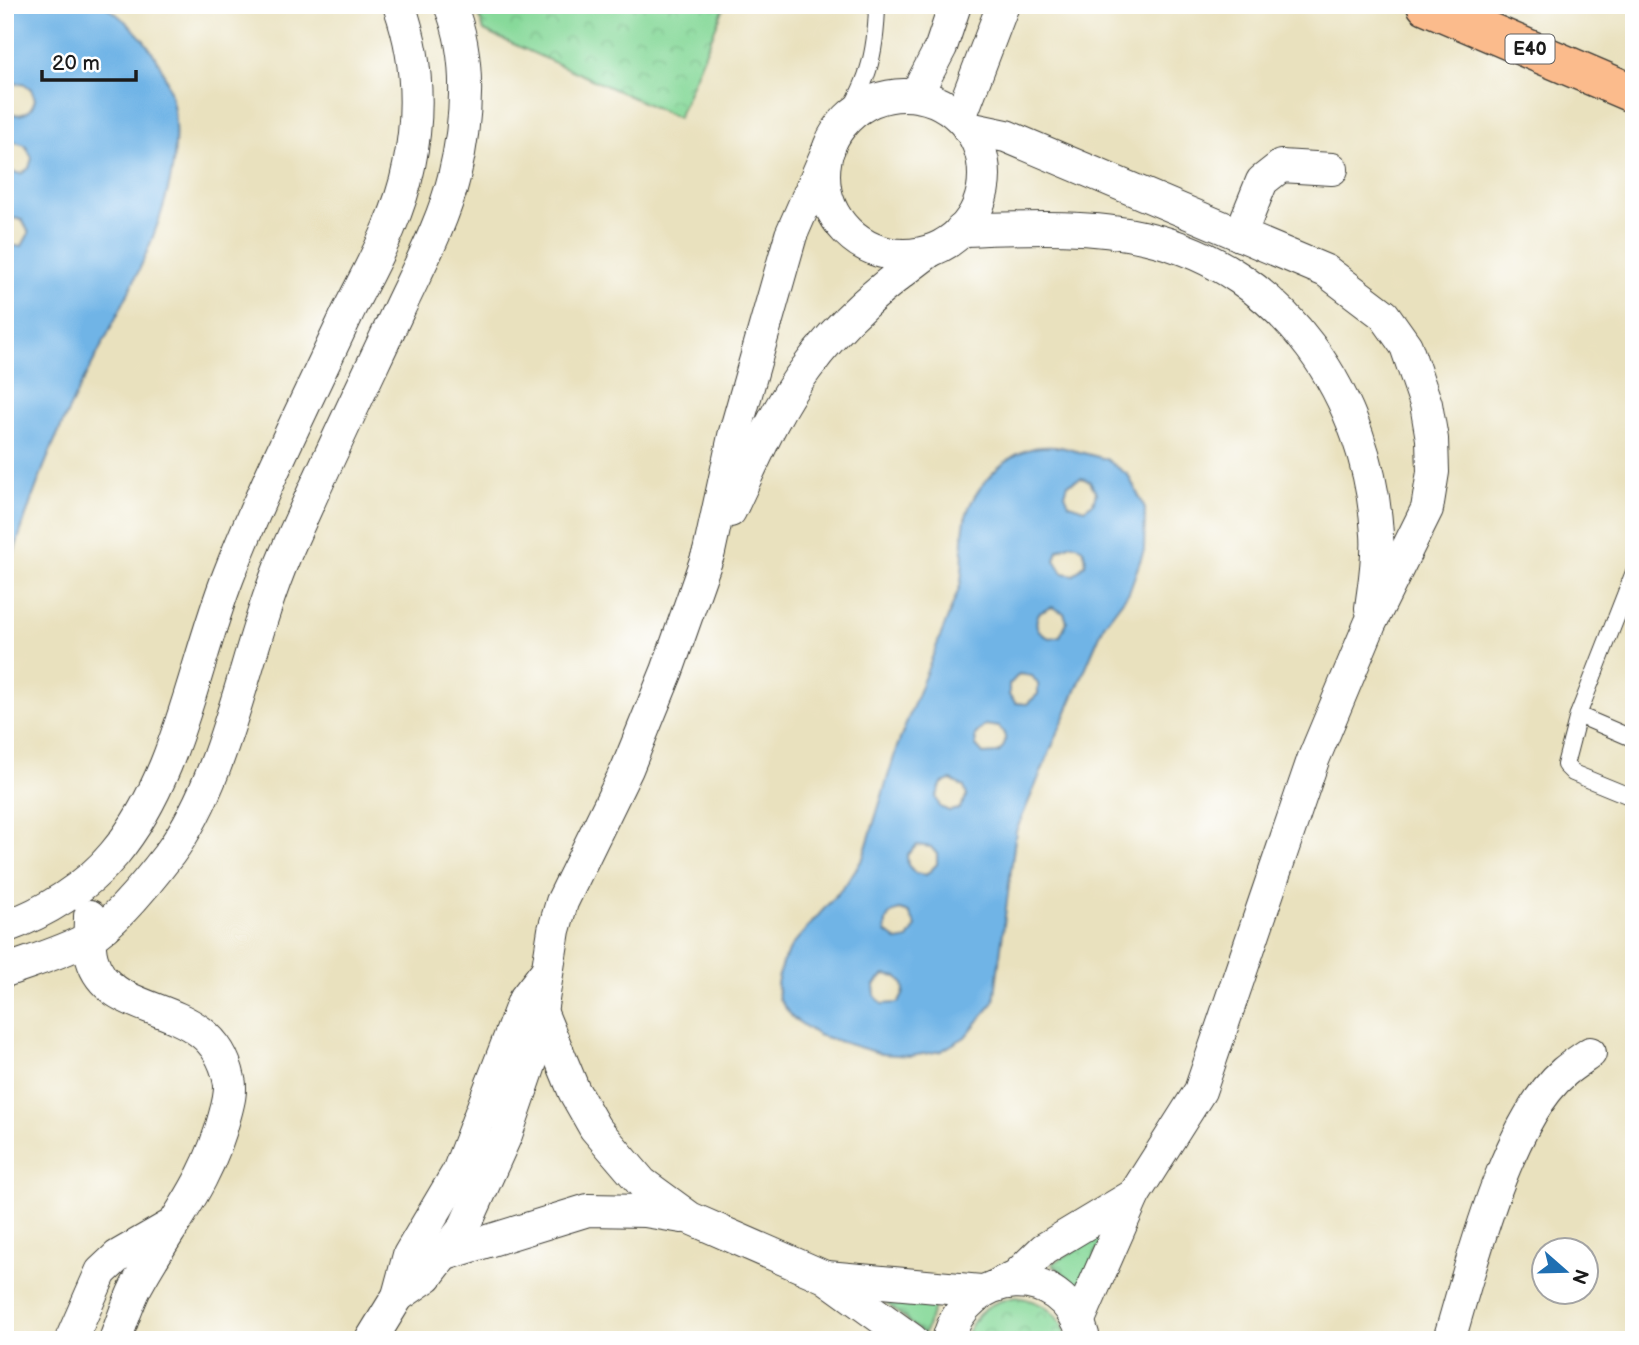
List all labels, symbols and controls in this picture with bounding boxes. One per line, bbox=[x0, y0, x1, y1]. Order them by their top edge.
road number: E40 bbox=[1506, 34, 1554, 64]
scale bar bbox=[42, 38, 136, 82]
text: 20 m bbox=[52, 51, 100, 76]
north arrow bbox=[1530, 1236, 1600, 1306]
text: N bbox=[1566, 1266, 1593, 1287]

